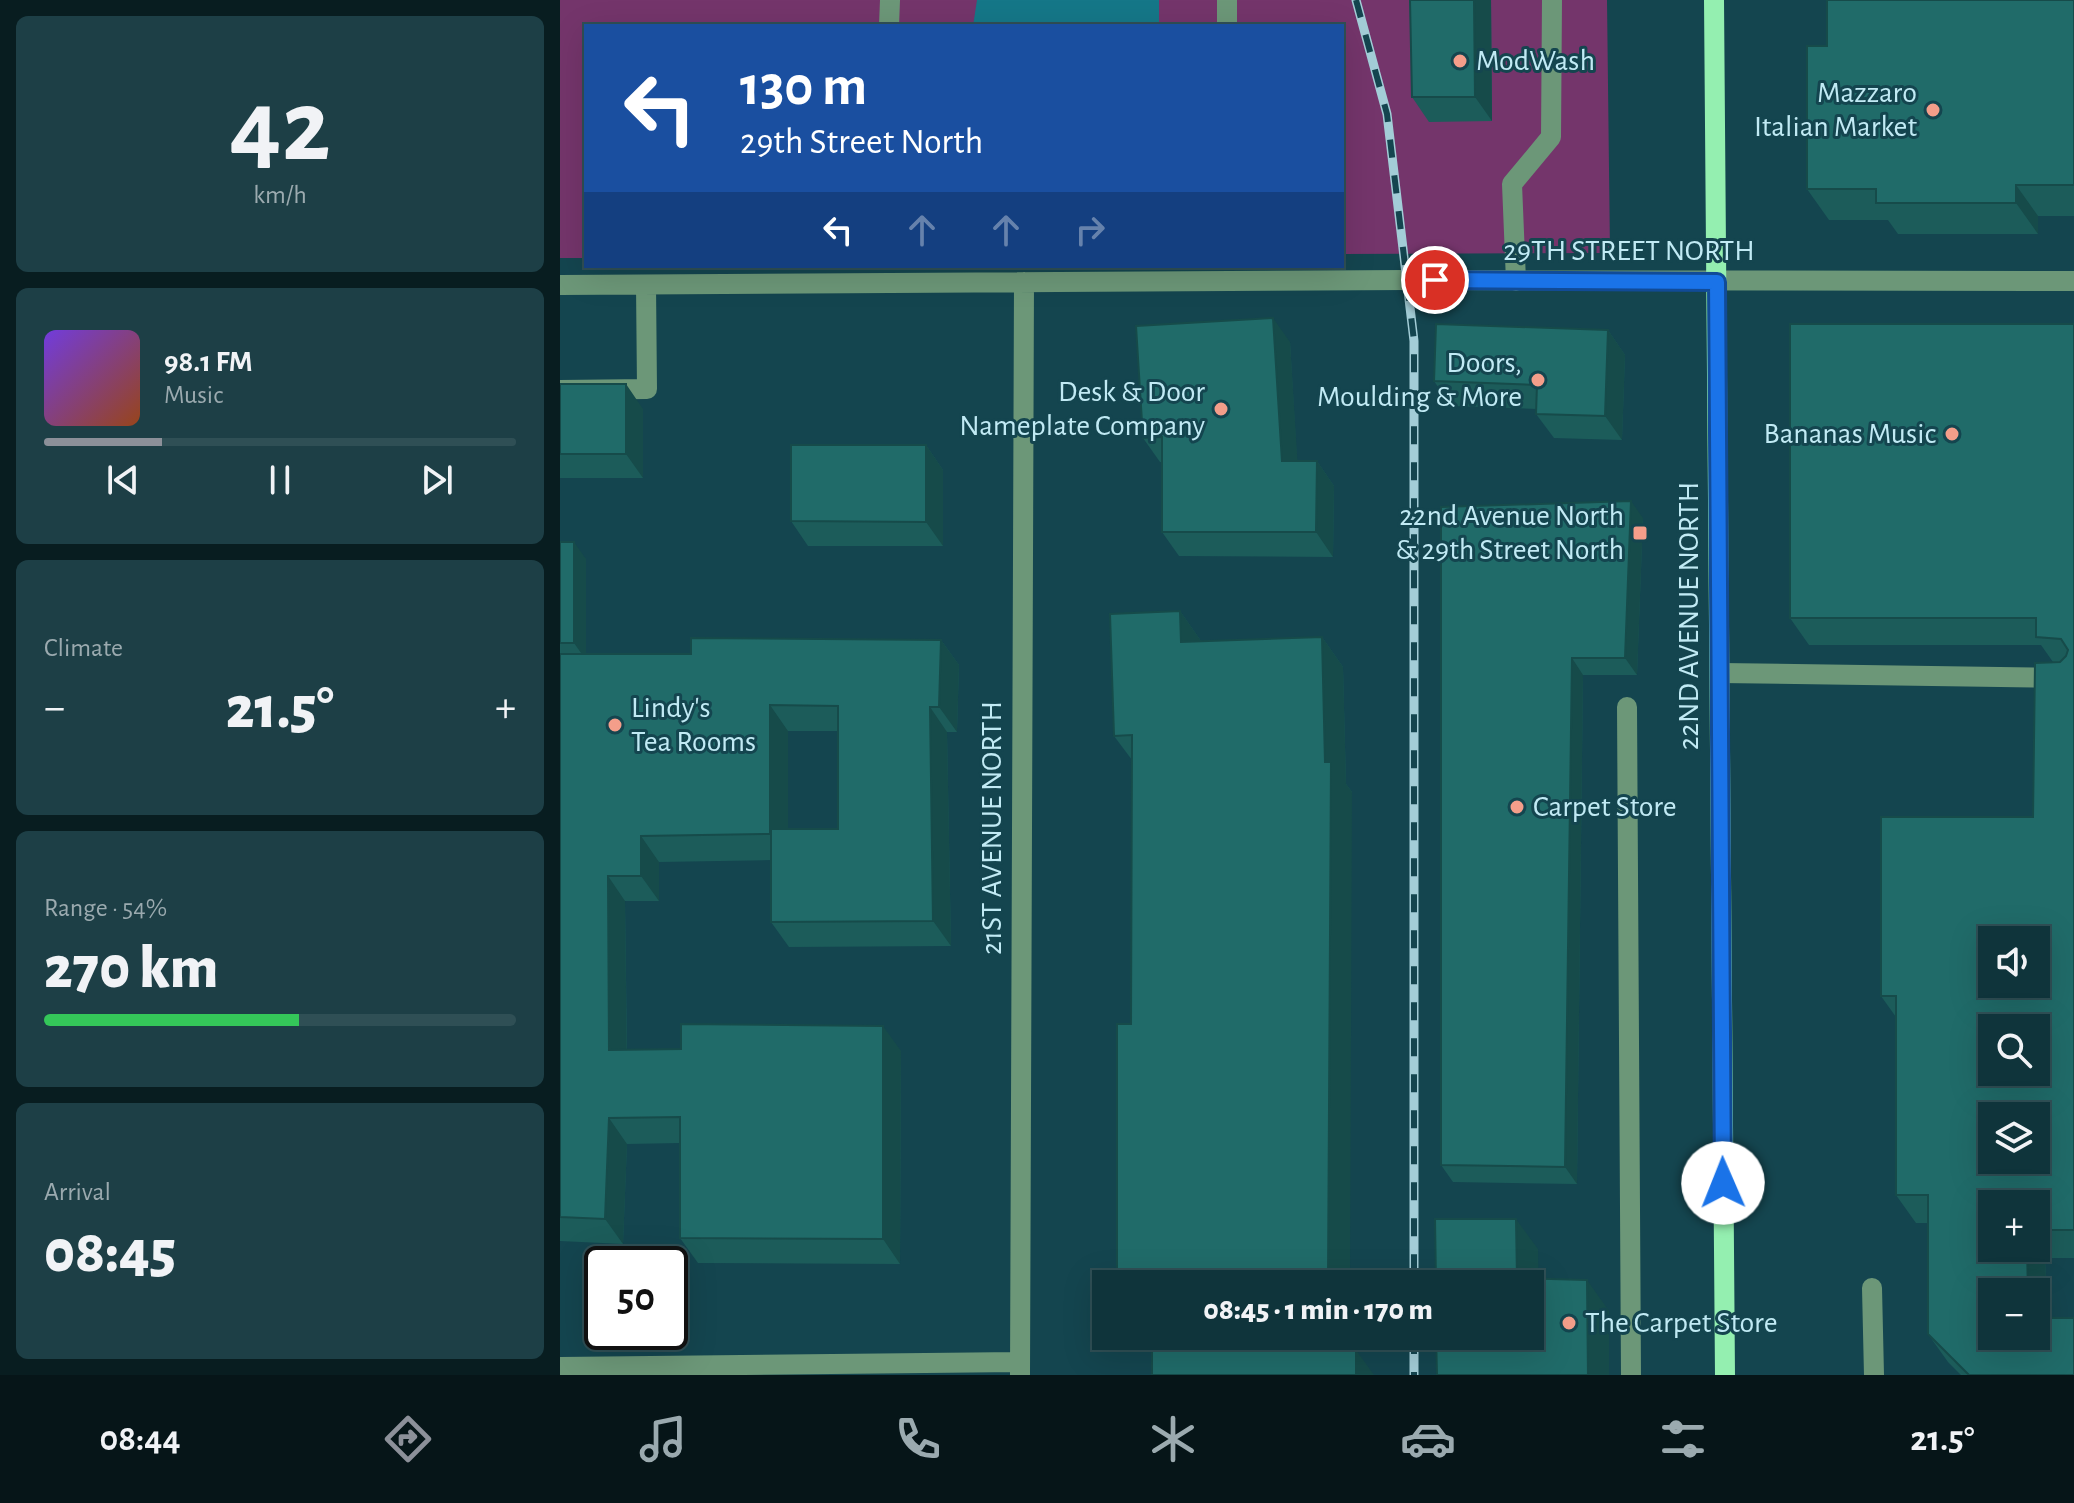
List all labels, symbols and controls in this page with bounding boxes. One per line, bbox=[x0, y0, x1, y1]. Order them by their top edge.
place label: ModWash bbox=[1476, 46, 1595, 76]
marker: ModWash bbox=[1451, 52, 1469, 70]
icon: left bbox=[608, 56, 712, 160]
text: 130 m bbox=[740, 59, 867, 115]
text: 42 bbox=[229, 76, 331, 180]
place label: Mazzaro Italian Market bbox=[1754, 78, 1917, 142]
marker: Mazzaro Italian Market bbox=[1924, 101, 1942, 119]
text: 29th Street North bbox=[740, 124, 983, 160]
text: km/h bbox=[253, 182, 307, 208]
icon: left bbox=[816, 208, 860, 252]
icon: ahead bbox=[900, 208, 944, 252]
icon: ahead bbox=[984, 208, 1028, 252]
icon: right bbox=[1068, 208, 1112, 252]
street label: 29TH STREET NORTH bbox=[1503, 236, 1755, 266]
pin bbox=[1401, 246, 1469, 314]
icon: arrive bbox=[1413, 258, 1457, 302]
text: 98.1 FM bbox=[164, 347, 253, 377]
place label: Doors, Moulding & More bbox=[1317, 348, 1522, 412]
marker: Doors, Moulding & More bbox=[1529, 371, 1547, 389]
place label: Desk & Door Nameplate Company bbox=[959, 377, 1205, 441]
text: Music bbox=[164, 382, 223, 408]
marker: Desk & Door Nameplate Company bbox=[1212, 400, 1230, 418]
place label: Bananas Music bbox=[1764, 419, 1936, 449]
marker: Bananas Music bbox=[1943, 425, 1961, 443]
icon: previous bbox=[101, 458, 145, 502]
icon: pause bbox=[258, 458, 302, 502]
icon: next bbox=[415, 458, 459, 502]
street label: 22ND AVENUE NORTH bbox=[1674, 482, 1704, 750]
place label: 22nd Avenue North & 29th Street North bbox=[1396, 501, 1624, 565]
marker: 22nd Avenue North & 29th Street North bbox=[1631, 524, 1649, 542]
text: Climate bbox=[44, 635, 123, 661]
text: 21.5° bbox=[226, 679, 334, 739]
text: − bbox=[44, 686, 65, 730]
text: + bbox=[495, 686, 516, 730]
place label: Lindy's Tea Rooms bbox=[631, 693, 756, 757]
street label: 21ST AVENUE NORTH bbox=[977, 701, 1007, 955]
marker: Lindy's Tea Rooms bbox=[606, 716, 624, 734]
place label: Carpet Store bbox=[1533, 792, 1677, 822]
marker: Carpet Store bbox=[1508, 798, 1526, 816]
text: Range · 54% bbox=[44, 895, 167, 921]
map controls bbox=[1978, 926, 2050, 1350]
button: sound bbox=[1978, 926, 2050, 998]
text: 270 km bbox=[44, 939, 218, 999]
button: search bbox=[1978, 1014, 2050, 1086]
button: layers bbox=[1978, 1102, 2050, 1174]
position arrow bbox=[1681, 1141, 1765, 1225]
text: Arrival bbox=[44, 1179, 111, 1205]
button: + bbox=[1978, 1190, 2050, 1262]
text: 08:45 bbox=[44, 1223, 176, 1283]
speed limit sign: 50 bbox=[584, 1246, 688, 1350]
button: − bbox=[1978, 1278, 2050, 1350]
text: 08:45 · 1 min · 170 m bbox=[1203, 1295, 1433, 1325]
place label: The Carpet Store bbox=[1585, 1308, 1777, 1338]
marker: The Carpet Store bbox=[1560, 1314, 1578, 1332]
icon: directions bbox=[380, 1411, 436, 1467]
icon: music bbox=[635, 1411, 691, 1467]
icon: phone bbox=[890, 1411, 946, 1467]
icon: climate bbox=[1145, 1411, 1201, 1467]
icon: car bbox=[1400, 1411, 1456, 1467]
icon: filters bbox=[1655, 1411, 1711, 1467]
text: 08:44 bbox=[100, 1421, 181, 1457]
text: 21.5° bbox=[1910, 1421, 1974, 1457]

